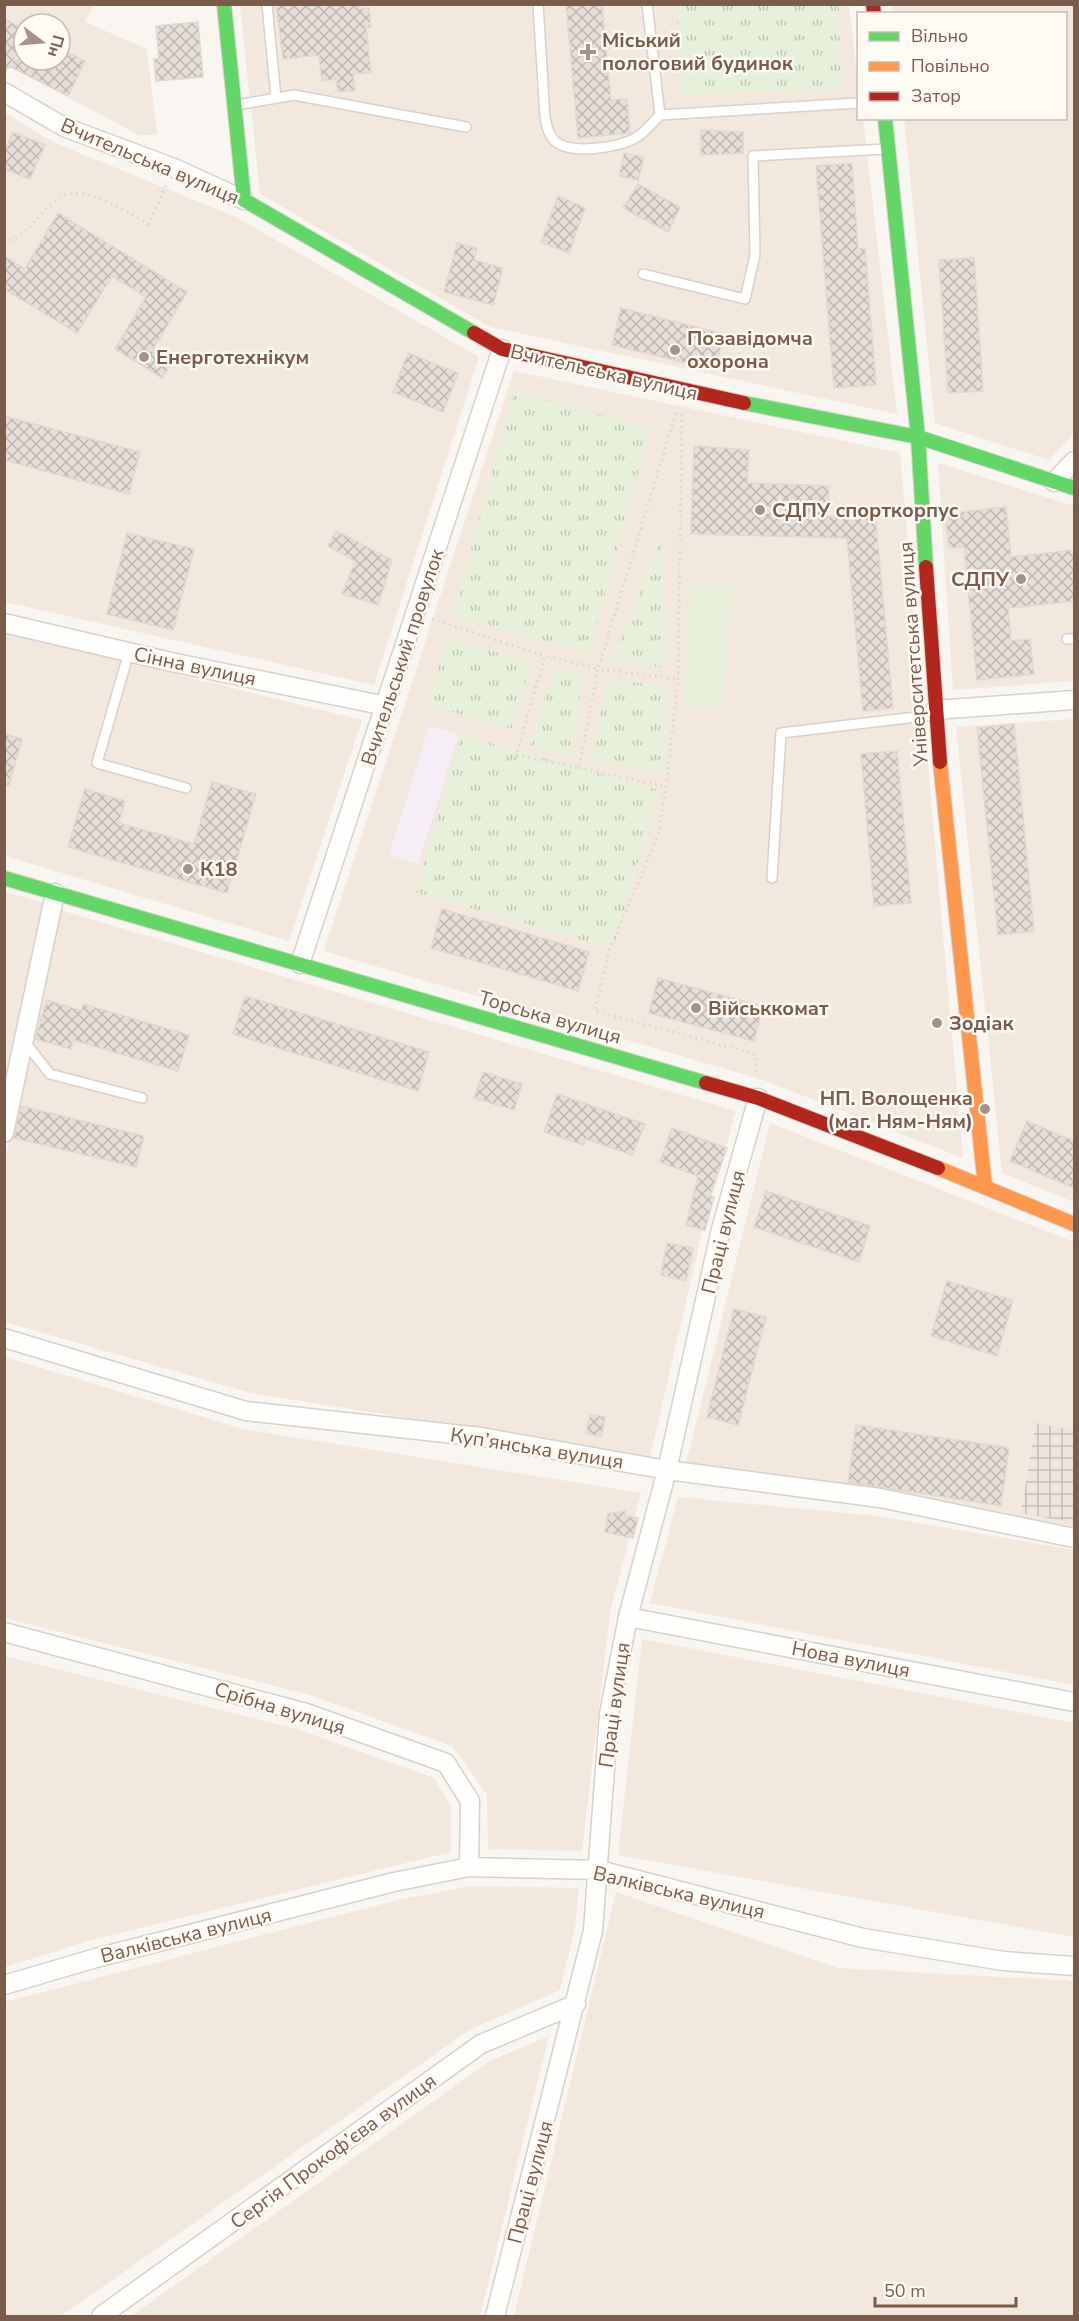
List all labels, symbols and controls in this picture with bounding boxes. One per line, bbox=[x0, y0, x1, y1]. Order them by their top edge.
north arrow bbox=[12, 12, 72, 72]
legend bbox=[857, 12, 1067, 120]
text: Вільно bbox=[911, 24, 968, 48]
place label: Міський пологовий будинок bbox=[602, 27, 794, 77]
text: Пн bbox=[42, 32, 69, 59]
marker: Міський пологовий будинок bbox=[579, 43, 597, 61]
text: Повільно bbox=[911, 54, 990, 78]
text: Затор bbox=[911, 84, 961, 108]
street label: Вчительська вулиця bbox=[56, 112, 243, 211]
place label: Позавідомча охорона bbox=[687, 325, 813, 375]
street label: Вчительська вулиця bbox=[508, 338, 700, 407]
marker: Позавідомча охорона bbox=[668, 343, 682, 357]
place label: Енерготехнікум bbox=[156, 344, 309, 371]
marker: Енерготехнікум bbox=[137, 350, 151, 364]
place label: СДПУ спорткорпус bbox=[772, 497, 959, 524]
marker: СДПУ спорткорпус bbox=[753, 503, 767, 517]
street label: Університетська вулиця bbox=[892, 541, 935, 768]
street label: Вчительський провулок bbox=[355, 545, 450, 769]
place label: СДПУ bbox=[951, 566, 1010, 593]
marker: СДПУ bbox=[1014, 572, 1028, 586]
street label: Сінна вулиця bbox=[131, 640, 259, 693]
place label: К18 bbox=[200, 856, 238, 883]
marker: К18 bbox=[181, 862, 195, 876]
street label: Торська вулиця bbox=[475, 984, 624, 1051]
place label: Військкомат bbox=[708, 995, 829, 1022]
marker: Військкомат bbox=[689, 1001, 703, 1015]
place label: Зодіак bbox=[949, 1010, 1014, 1037]
marker: Зодіак bbox=[930, 1016, 944, 1030]
place label: НП. Волощенка (маг. Ням-Ням) bbox=[820, 1085, 973, 1135]
marker: НП. Волощенка (маг. Ням-Ням) bbox=[978, 1102, 992, 1116]
street label: Праці вулиця bbox=[695, 1168, 752, 1297]
street label: Куп’янська вулиця bbox=[448, 1421, 625, 1476]
street label: Нова вулиця bbox=[789, 1635, 912, 1684]
street label: Праці вулиця bbox=[592, 1641, 637, 1770]
street label: Срібна вулиця bbox=[211, 1676, 349, 1741]
street label: Валківська вулиця bbox=[590, 1860, 767, 1925]
street label: Валківська вулиця bbox=[98, 1901, 275, 1970]
street label: Сергія Прокоф’єва вулиця bbox=[225, 2067, 442, 2235]
street label: Праці вулиця bbox=[501, 2118, 560, 2247]
scale bar bbox=[875, 2270, 1016, 2308]
text: 50 m bbox=[884, 2279, 926, 2303]

